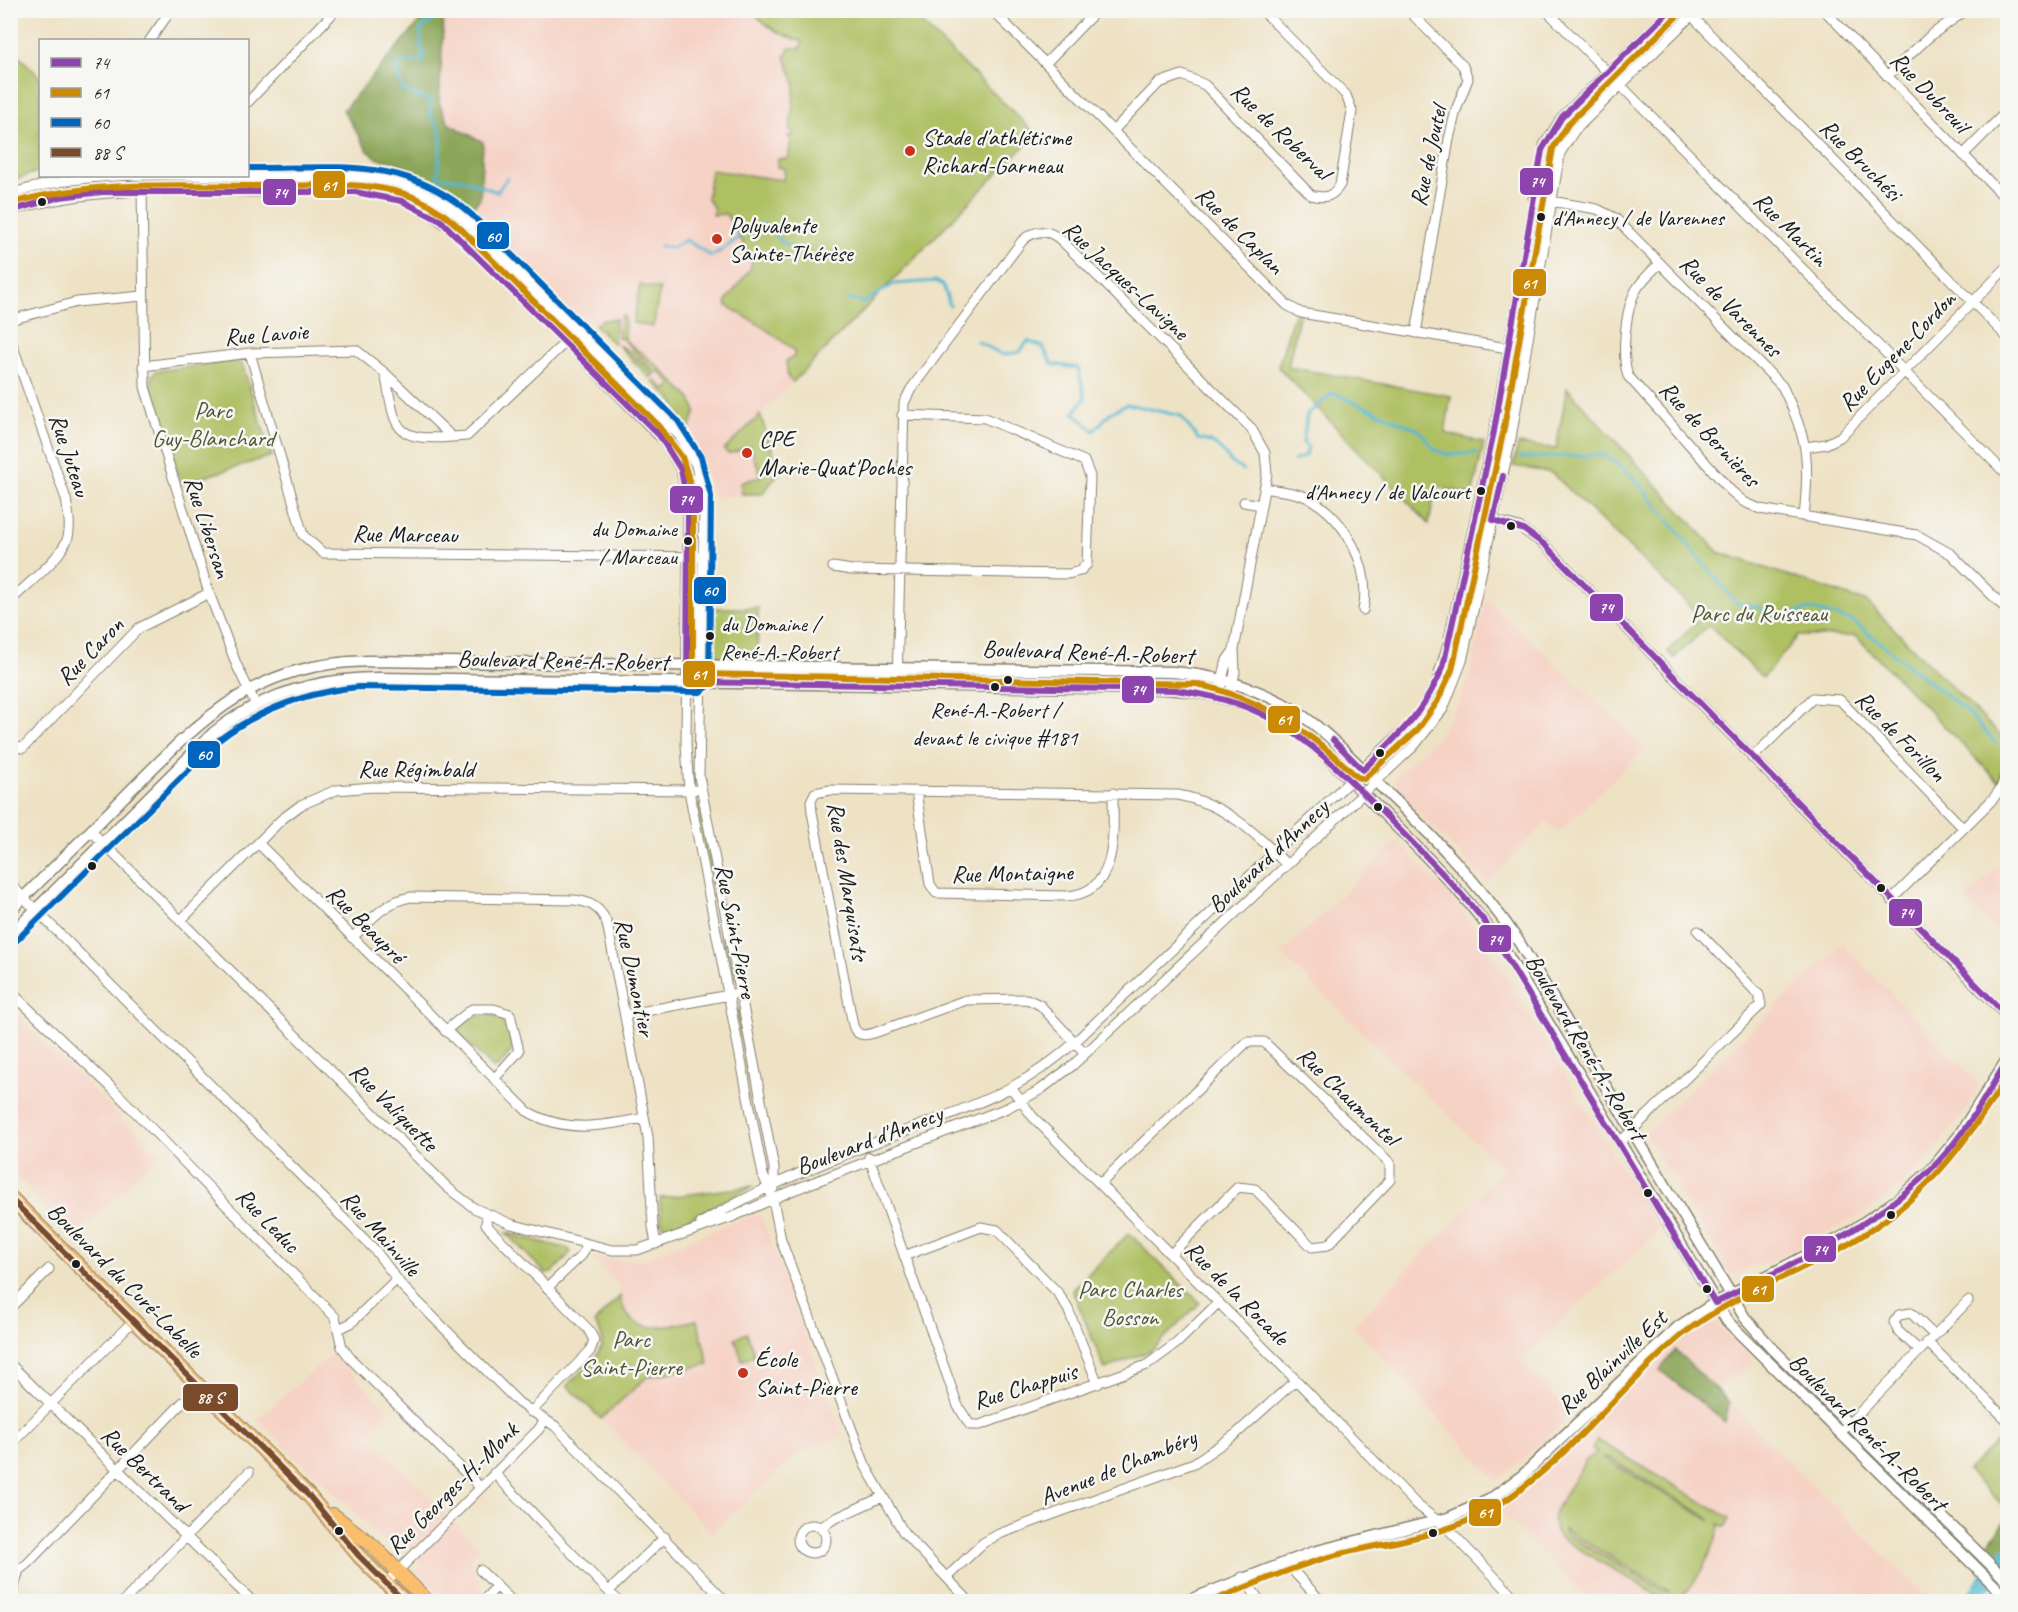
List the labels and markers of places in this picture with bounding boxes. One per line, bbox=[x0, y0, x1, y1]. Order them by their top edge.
place label: Stade d'athlétisme Richard-Garneau bbox=[922, 122, 1073, 180]
marker: Stade d'athlétisme Richard-Garneau bbox=[903, 144, 917, 158]
unlabelled marker bbox=[36, 196, 48, 208]
place label: d'Annecy / de Varennes bbox=[1552, 204, 1725, 232]
place label: Polyvalente Sainte-Thérèse bbox=[729, 210, 855, 268]
marker: d'Annecy / de Varennes bbox=[1535, 211, 1547, 223]
marker: Polyvalente Sainte-Thérèse bbox=[710, 232, 724, 246]
place label: CPE Marie-Quat'Poches bbox=[759, 424, 913, 482]
marker: CPE Marie-Quat'Poches bbox=[740, 446, 754, 460]
place label: d'Annecy / de Valcourt bbox=[1305, 478, 1473, 506]
marker: d'Annecy / de Valcourt bbox=[1475, 485, 1487, 497]
place label: du Domaine / Marceau bbox=[591, 515, 679, 571]
unlabelled marker bbox=[1505, 520, 1517, 532]
marker: du Domaine / Marceau bbox=[682, 535, 694, 547]
place label: du Domaine / René-A.-Robert bbox=[721, 610, 841, 666]
marker: du Domaine / René-A.-Robert bbox=[704, 630, 716, 642]
unlabelled marker bbox=[1002, 674, 1014, 686]
marker: René-A.-Robert / devant le civique #181 bbox=[989, 681, 1001, 693]
place label: René-A.-Robert / devant le civique #181 bbox=[912, 696, 1079, 752]
unlabelled marker bbox=[1374, 747, 1386, 759]
unlabelled marker bbox=[1372, 801, 1384, 813]
unlabelled marker bbox=[86, 860, 98, 872]
unlabelled marker bbox=[1875, 882, 1887, 894]
unlabelled marker bbox=[1642, 1187, 1654, 1199]
unlabelled marker bbox=[1885, 1209, 1897, 1221]
unlabelled marker bbox=[70, 1258, 82, 1270]
unlabelled marker bbox=[1701, 1283, 1713, 1295]
place label: École Saint-Pierre bbox=[755, 1344, 859, 1402]
marker: École Saint-Pierre bbox=[736, 1366, 750, 1380]
unlabelled marker bbox=[333, 1525, 345, 1537]
unlabelled marker bbox=[1427, 1527, 1439, 1539]

